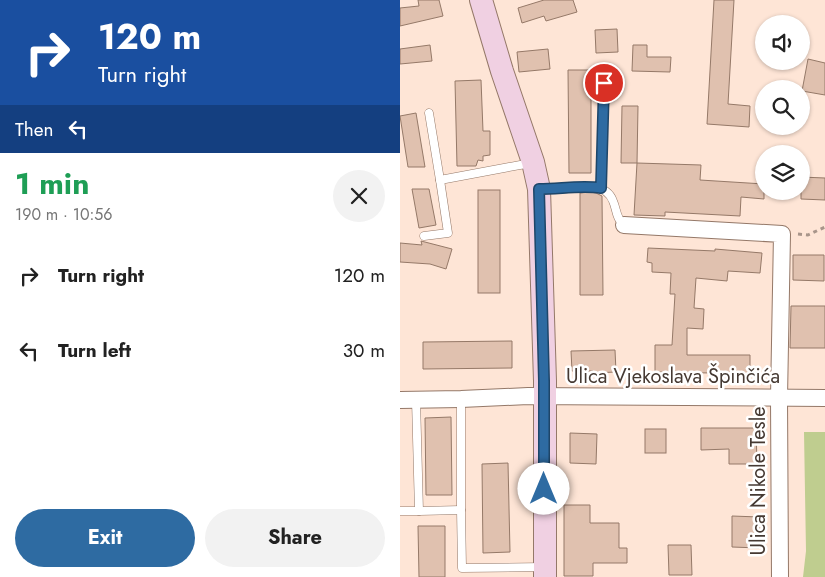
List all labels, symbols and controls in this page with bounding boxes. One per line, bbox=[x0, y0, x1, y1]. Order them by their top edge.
text: 120 m bbox=[98, 12, 201, 62]
map controls bbox=[755, 15, 810, 200]
button: sound bbox=[755, 15, 810, 70]
icon: right bbox=[15, 20, 80, 85]
text: Turn right bbox=[98, 58, 186, 90]
pin bbox=[583, 62, 625, 104]
icon: arrive bbox=[590, 69, 618, 97]
button: search bbox=[755, 80, 810, 135]
icon: left bbox=[64, 115, 92, 143]
text: Then bbox=[15, 116, 54, 143]
button: layers bbox=[755, 145, 810, 200]
text: 1 min bbox=[15, 162, 89, 205]
button: close bbox=[333, 170, 385, 222]
text: 190 m · 10:56 bbox=[15, 203, 113, 226]
icon: right bbox=[15, 262, 43, 290]
text: Turn right bbox=[58, 262, 144, 289]
text: 120 m bbox=[334, 262, 385, 289]
icon: left bbox=[15, 337, 43, 365]
text: Turn left bbox=[58, 337, 131, 364]
text: 30 m bbox=[343, 337, 385, 364]
street label: Ulica Vjekoslava Špinčića bbox=[566, 362, 780, 391]
street label: Ulica Nikole Tesle bbox=[744, 406, 773, 556]
position arrow bbox=[517, 462, 569, 514]
button: Exit bbox=[15, 509, 195, 567]
button: Share bbox=[205, 509, 385, 567]

